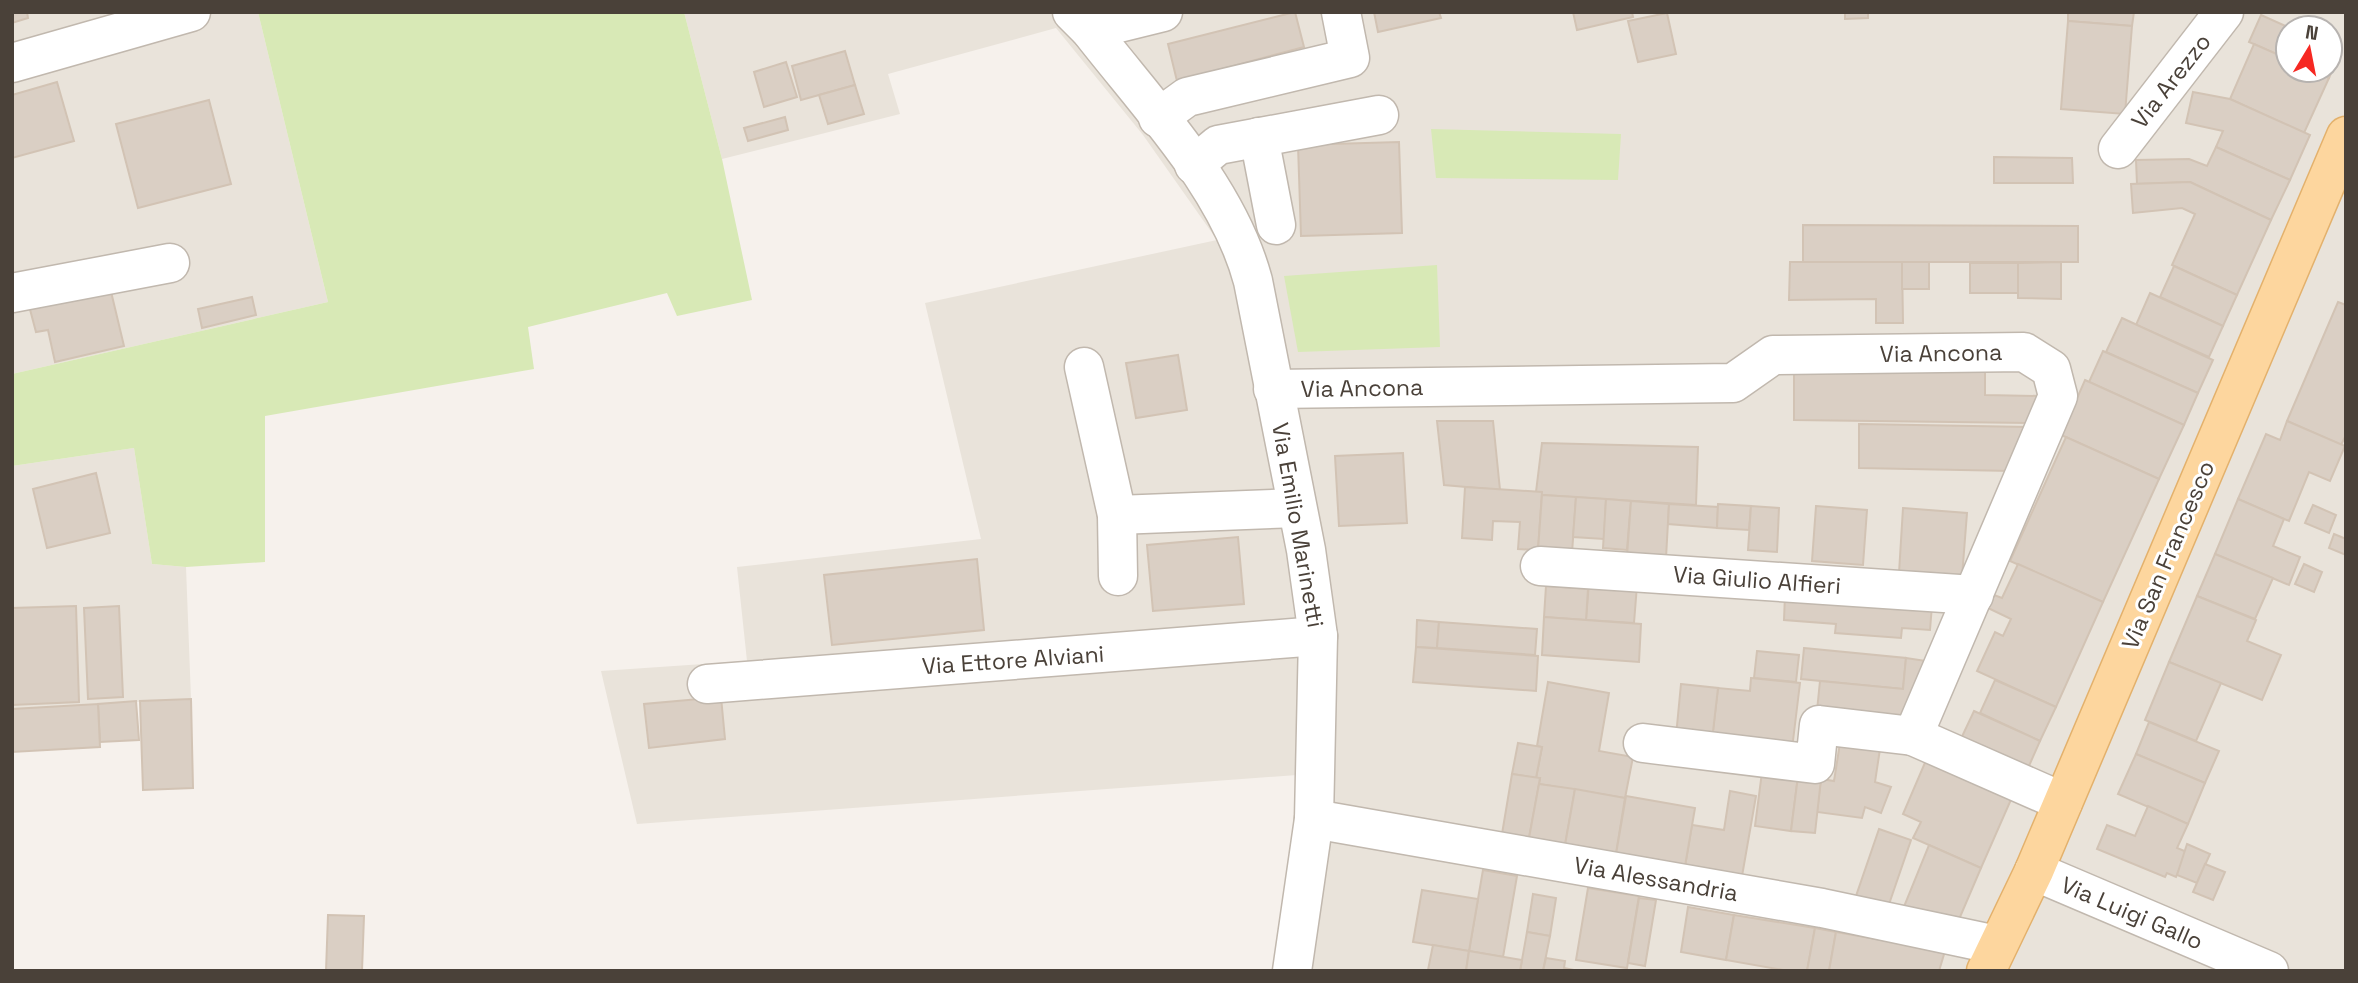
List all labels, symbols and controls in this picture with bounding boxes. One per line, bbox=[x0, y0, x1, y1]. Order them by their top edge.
north arrow bbox=[2274, 14, 2344, 84]
text: N bbox=[2303, 19, 2320, 46]
street label: Via Arezzo bbox=[2125, 27, 2217, 135]
street label: Via Ancona bbox=[1879, 337, 2003, 369]
street label: Via Ancona bbox=[1300, 372, 1424, 404]
street label: Via Emilio Marinetti bbox=[1265, 420, 1331, 630]
street label: Via San Francesco bbox=[2115, 456, 2221, 654]
street label: Via Giulio Alfieri bbox=[1672, 559, 1842, 601]
street label: Via Ettore Alviani bbox=[921, 639, 1105, 681]
street label: Via Alessandria bbox=[1572, 850, 1740, 908]
street label: Via Luigi Gallo bbox=[2056, 870, 2208, 956]

